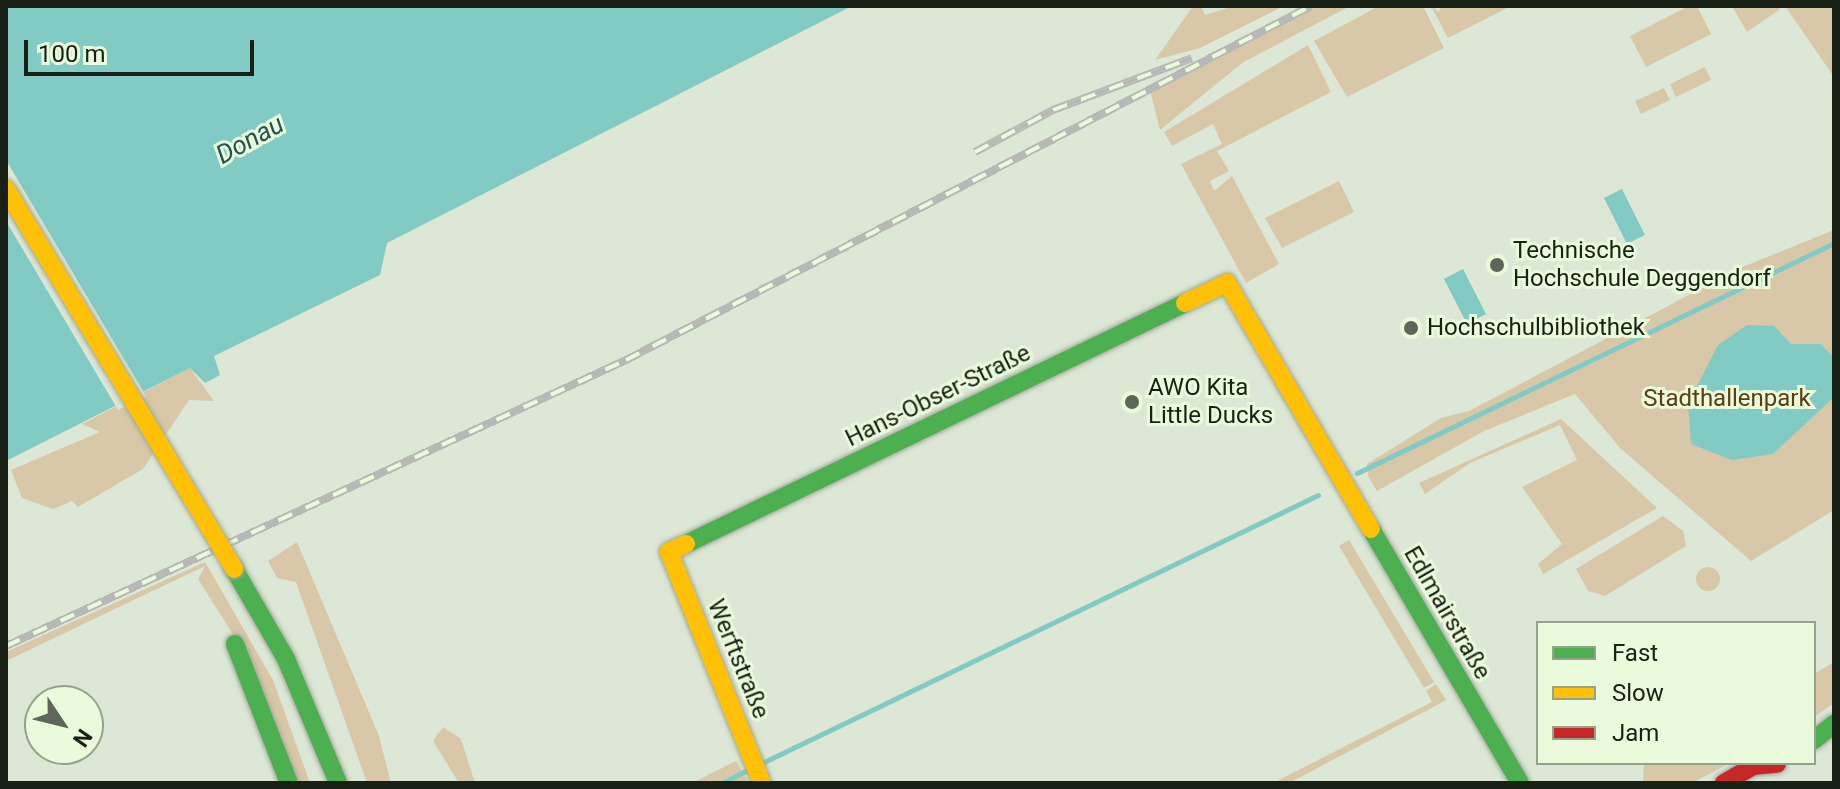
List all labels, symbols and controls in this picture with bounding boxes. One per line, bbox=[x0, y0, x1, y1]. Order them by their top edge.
scale bar bbox=[28, 24, 258, 74]
text: 100 m bbox=[38, 40, 105, 68]
water label: Donau bbox=[211, 109, 289, 171]
place label: Technische Hochschule Deggendorf bbox=[1513, 237, 1771, 293]
marker: Technische Hochschule Deggendorf bbox=[1488, 256, 1506, 274]
place label: Hochschulbibliothek bbox=[1427, 314, 1645, 342]
marker: Hochschulbibliothek bbox=[1402, 319, 1420, 337]
street label: Hans-Obser-Straße bbox=[841, 339, 1035, 453]
place label: AWO Kita Little Ducks bbox=[1148, 374, 1273, 430]
park label: Stadthallenpark bbox=[1643, 385, 1811, 413]
marker: AWO Kita Little Ducks bbox=[1123, 393, 1141, 411]
street label: Edlmairstraße bbox=[1397, 541, 1497, 685]
street label: Werftstraße bbox=[701, 595, 775, 723]
legend bbox=[1536, 621, 1816, 765]
text: Fast bbox=[1612, 639, 1658, 667]
text: Slow bbox=[1612, 679, 1664, 707]
north arrow bbox=[24, 685, 104, 765]
text: Jam bbox=[1612, 719, 1659, 747]
text: N bbox=[68, 724, 97, 751]

